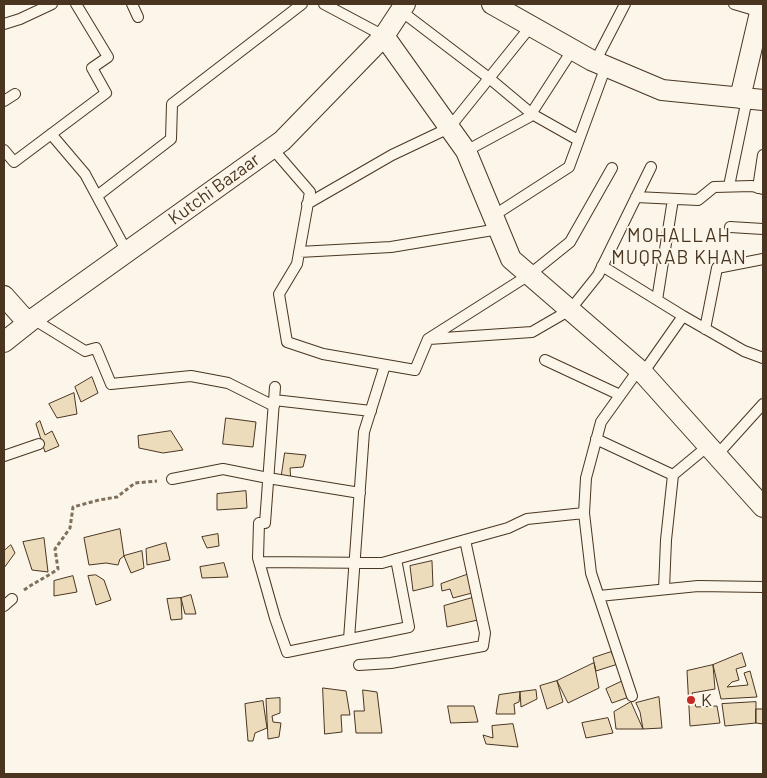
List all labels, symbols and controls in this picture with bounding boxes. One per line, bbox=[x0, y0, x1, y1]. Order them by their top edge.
street label: Kutchi Bazaar bbox=[164, 149, 264, 229]
district label: MOHALLAH MUQRAB KHAN bbox=[610, 225, 748, 269]
place label: K bbox=[701, 689, 712, 711]
marker: K bbox=[685, 694, 697, 706]

